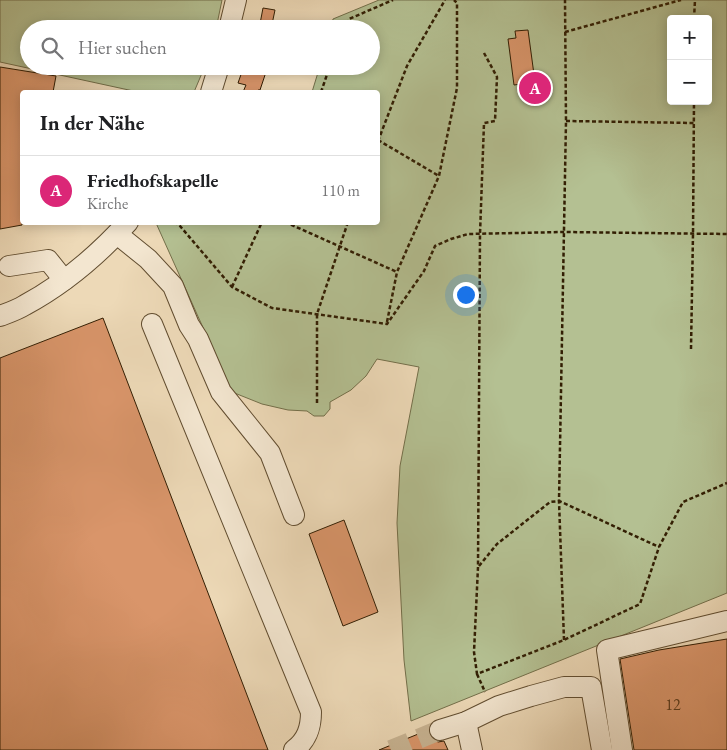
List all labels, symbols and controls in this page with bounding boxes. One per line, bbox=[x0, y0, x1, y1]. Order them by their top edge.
map controls bbox=[667, 15, 712, 105]
button: + bbox=[667, 15, 712, 60]
search box bbox=[20, 20, 380, 75]
icon: search bbox=[38, 34, 66, 62]
text: Hier suchen bbox=[78, 35, 167, 60]
button: − bbox=[667, 60, 712, 105]
pin: A bbox=[519, 69, 551, 107]
text: In der Nähe bbox=[40, 109, 145, 136]
text: Friedhofskapelle bbox=[87, 168, 218, 193]
text: A bbox=[50, 180, 62, 201]
text: 110 m bbox=[321, 180, 360, 201]
text: Kirche bbox=[87, 193, 128, 214]
your location bbox=[453, 282, 479, 308]
house number: 12 bbox=[665, 694, 681, 715]

